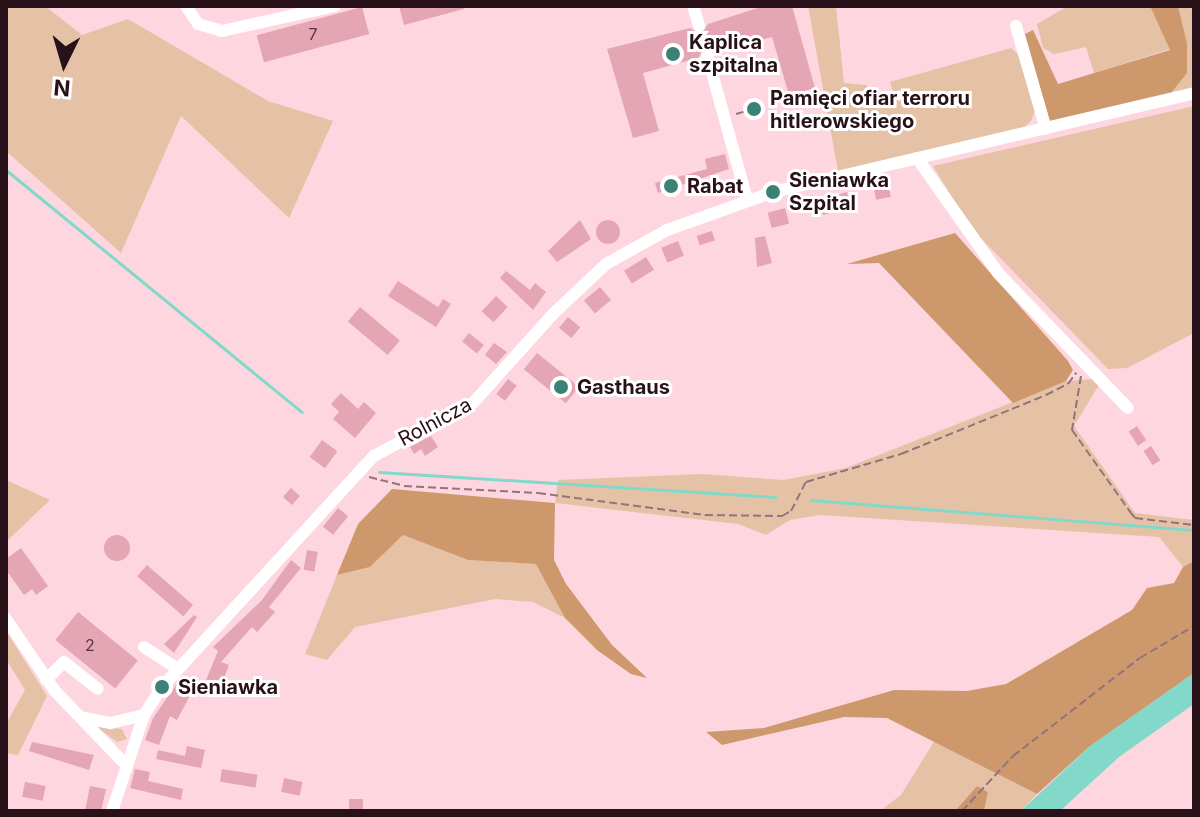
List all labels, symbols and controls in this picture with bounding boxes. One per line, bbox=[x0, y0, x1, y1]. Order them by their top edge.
north arrow bbox=[24, 24, 104, 104]
house number: 7 bbox=[308, 24, 318, 44]
place label: Kaplica szpitalna bbox=[689, 30, 778, 77]
marker: Kaplica szpitalna bbox=[664, 45, 682, 63]
text: N bbox=[52, 74, 71, 102]
place label: Pamięci ofiar terroru hitlerowskiego bbox=[770, 86, 970, 133]
marker: Pamięci ofiar terroru hitlerowskiego bbox=[745, 100, 763, 118]
place label: Sieniawka Szpital bbox=[789, 168, 889, 215]
place label: Rabat bbox=[687, 174, 743, 198]
marker: Rabat bbox=[662, 177, 680, 195]
marker: Sieniawka Szpital bbox=[764, 183, 782, 201]
place label: Gasthaus bbox=[577, 375, 670, 399]
marker: Gasthaus bbox=[552, 378, 570, 396]
street label: Rolnicza bbox=[394, 393, 476, 451]
house number: 2 bbox=[85, 635, 95, 655]
place label: Sieniawka bbox=[178, 675, 278, 699]
marker: Sieniawka bbox=[153, 678, 171, 696]

